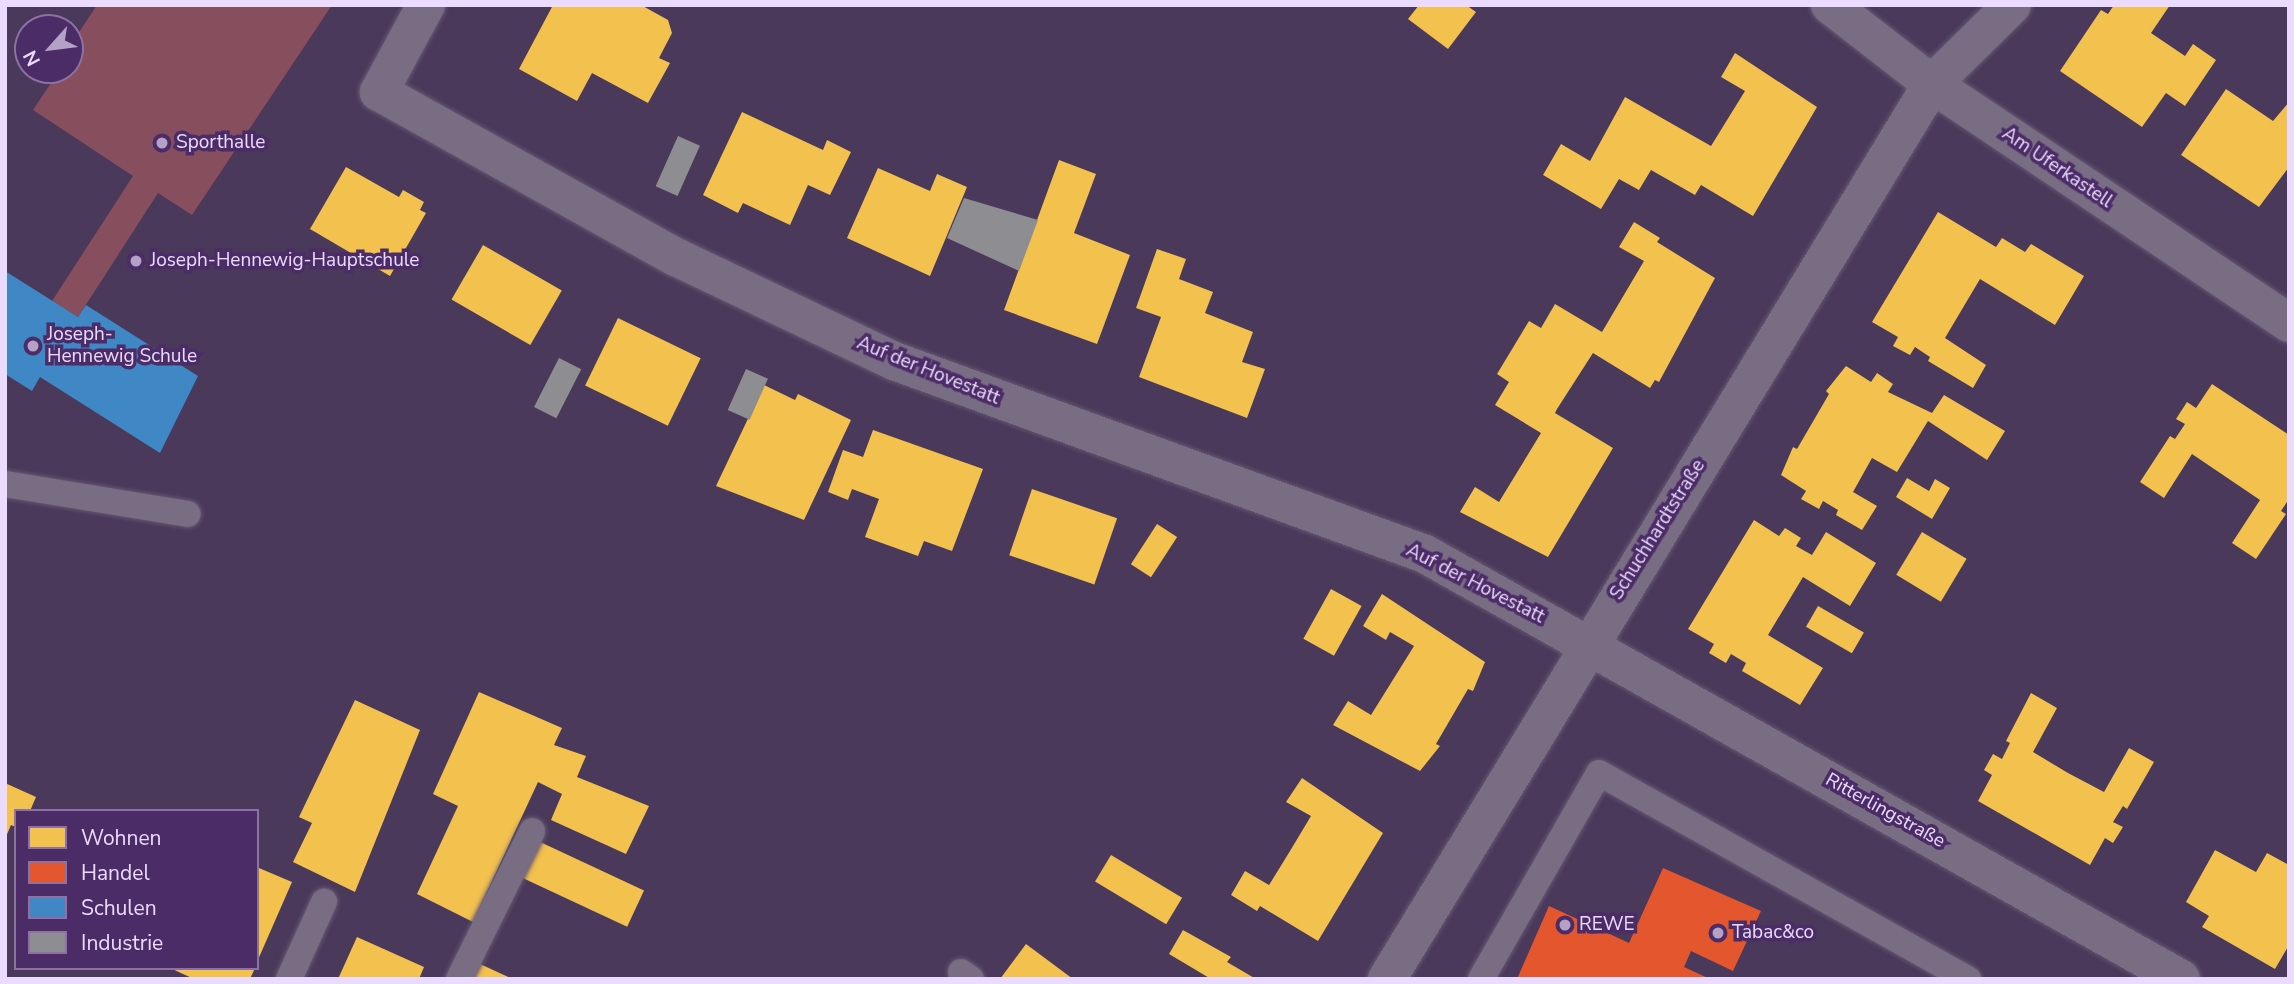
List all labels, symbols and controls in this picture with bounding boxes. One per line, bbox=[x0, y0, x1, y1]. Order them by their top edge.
north arrow bbox=[14, 14, 84, 84]
text: N bbox=[17, 46, 47, 70]
street label: Am Uferkastell bbox=[1997, 123, 2117, 213]
place label: Sporthalle bbox=[176, 132, 265, 154]
marker: Sporthalle bbox=[154, 135, 170, 151]
place label: Joseph-Hennewig-Hauptschule bbox=[150, 250, 419, 272]
marker: Joseph-Hennewig-Hauptschule bbox=[128, 253, 144, 269]
place label: Joseph- Hennewig Schule bbox=[47, 324, 197, 368]
street label: Auf der Hovestatt bbox=[853, 332, 1003, 410]
marker: Joseph- Hennewig Schule bbox=[25, 338, 41, 354]
street label: Schuchhardtstraße bbox=[1606, 456, 1710, 604]
street label: Auf der Hovestatt bbox=[1402, 539, 1548, 629]
street label: Ritterlingstraße bbox=[1821, 769, 1949, 853]
legend bbox=[14, 809, 259, 970]
text: Wohnen bbox=[81, 824, 162, 852]
text: Handel bbox=[81, 859, 150, 887]
text: Schulen bbox=[81, 894, 157, 922]
place label: REWE bbox=[1579, 914, 1635, 936]
marker: REWE bbox=[1557, 917, 1573, 933]
place label: Tabac&co bbox=[1732, 922, 1814, 944]
marker: Tabac&co bbox=[1710, 925, 1726, 941]
text: Industrie bbox=[81, 929, 163, 957]

